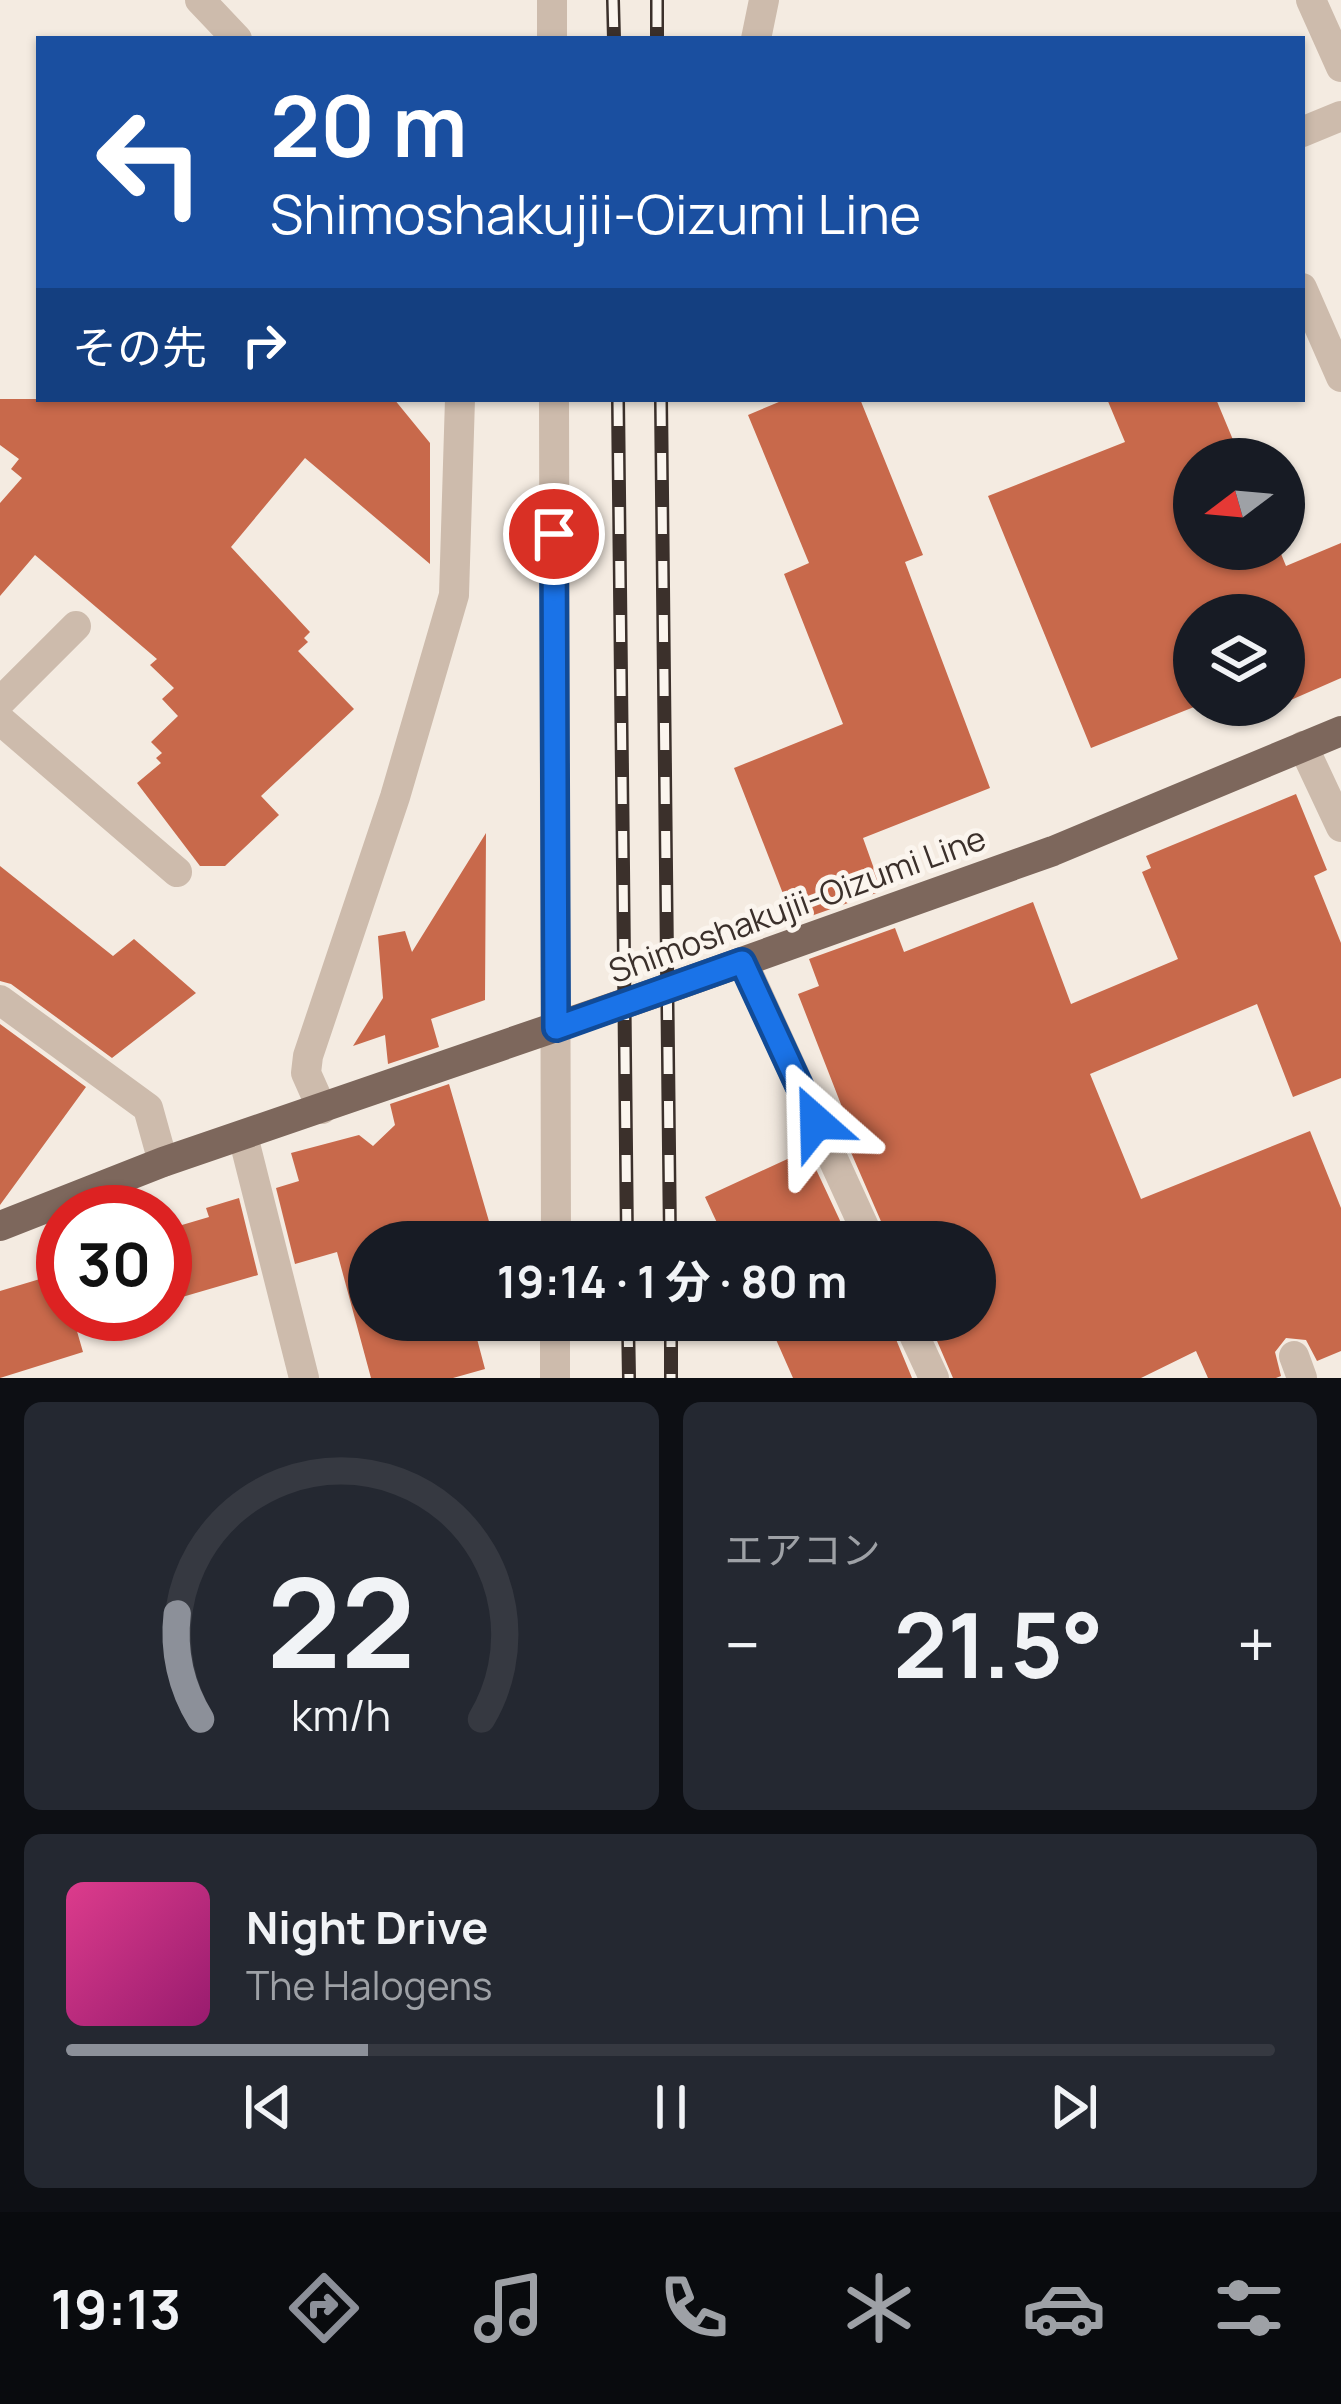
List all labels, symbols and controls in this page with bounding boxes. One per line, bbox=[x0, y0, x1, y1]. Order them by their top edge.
text: 20 m bbox=[270, 67, 468, 182]
icon: left bbox=[72, 84, 228, 240]
text: Shimoshakujii-Oizumi Line bbox=[270, 176, 921, 250]
icon: right bbox=[231, 312, 297, 378]
text: その先 bbox=[72, 316, 207, 378]
north arrow bbox=[1173, 438, 1305, 570]
map controls bbox=[1173, 438, 1305, 726]
pin bbox=[503, 483, 605, 585]
icon: arrive bbox=[521, 501, 587, 567]
button: layers bbox=[1173, 594, 1305, 726]
street label: Shimoshakujii-Oizumi Line bbox=[602, 815, 992, 993]
position arrow bbox=[753, 1059, 879, 1185]
speed limit sign: 30 bbox=[36, 1185, 192, 1341]
text: 19:14 · 1 分 · 80 m bbox=[497, 1250, 847, 1312]
text: エアコン bbox=[725, 1522, 881, 1576]
text: 22 bbox=[267, 1535, 416, 1705]
text: 21.5° bbox=[894, 1582, 1104, 1705]
text: − bbox=[725, 1599, 760, 1689]
text: + bbox=[1237, 1599, 1275, 1689]
text: km/h bbox=[291, 1685, 391, 1744]
text: Night Drive bbox=[246, 1896, 488, 1958]
text: The Halogens bbox=[246, 1958, 493, 2012]
icon: previous bbox=[235, 2074, 301, 2140]
icon: pause bbox=[638, 2074, 704, 2140]
icon: next bbox=[1041, 2074, 1107, 2140]
icon: directions bbox=[282, 2266, 366, 2350]
icon: music bbox=[467, 2266, 551, 2350]
icon: phone bbox=[652, 2266, 736, 2350]
icon: climate bbox=[837, 2266, 921, 2350]
icon: car bbox=[1022, 2266, 1106, 2350]
icon: filters bbox=[1207, 2266, 1291, 2350]
text: 19:13 bbox=[50, 2271, 181, 2345]

